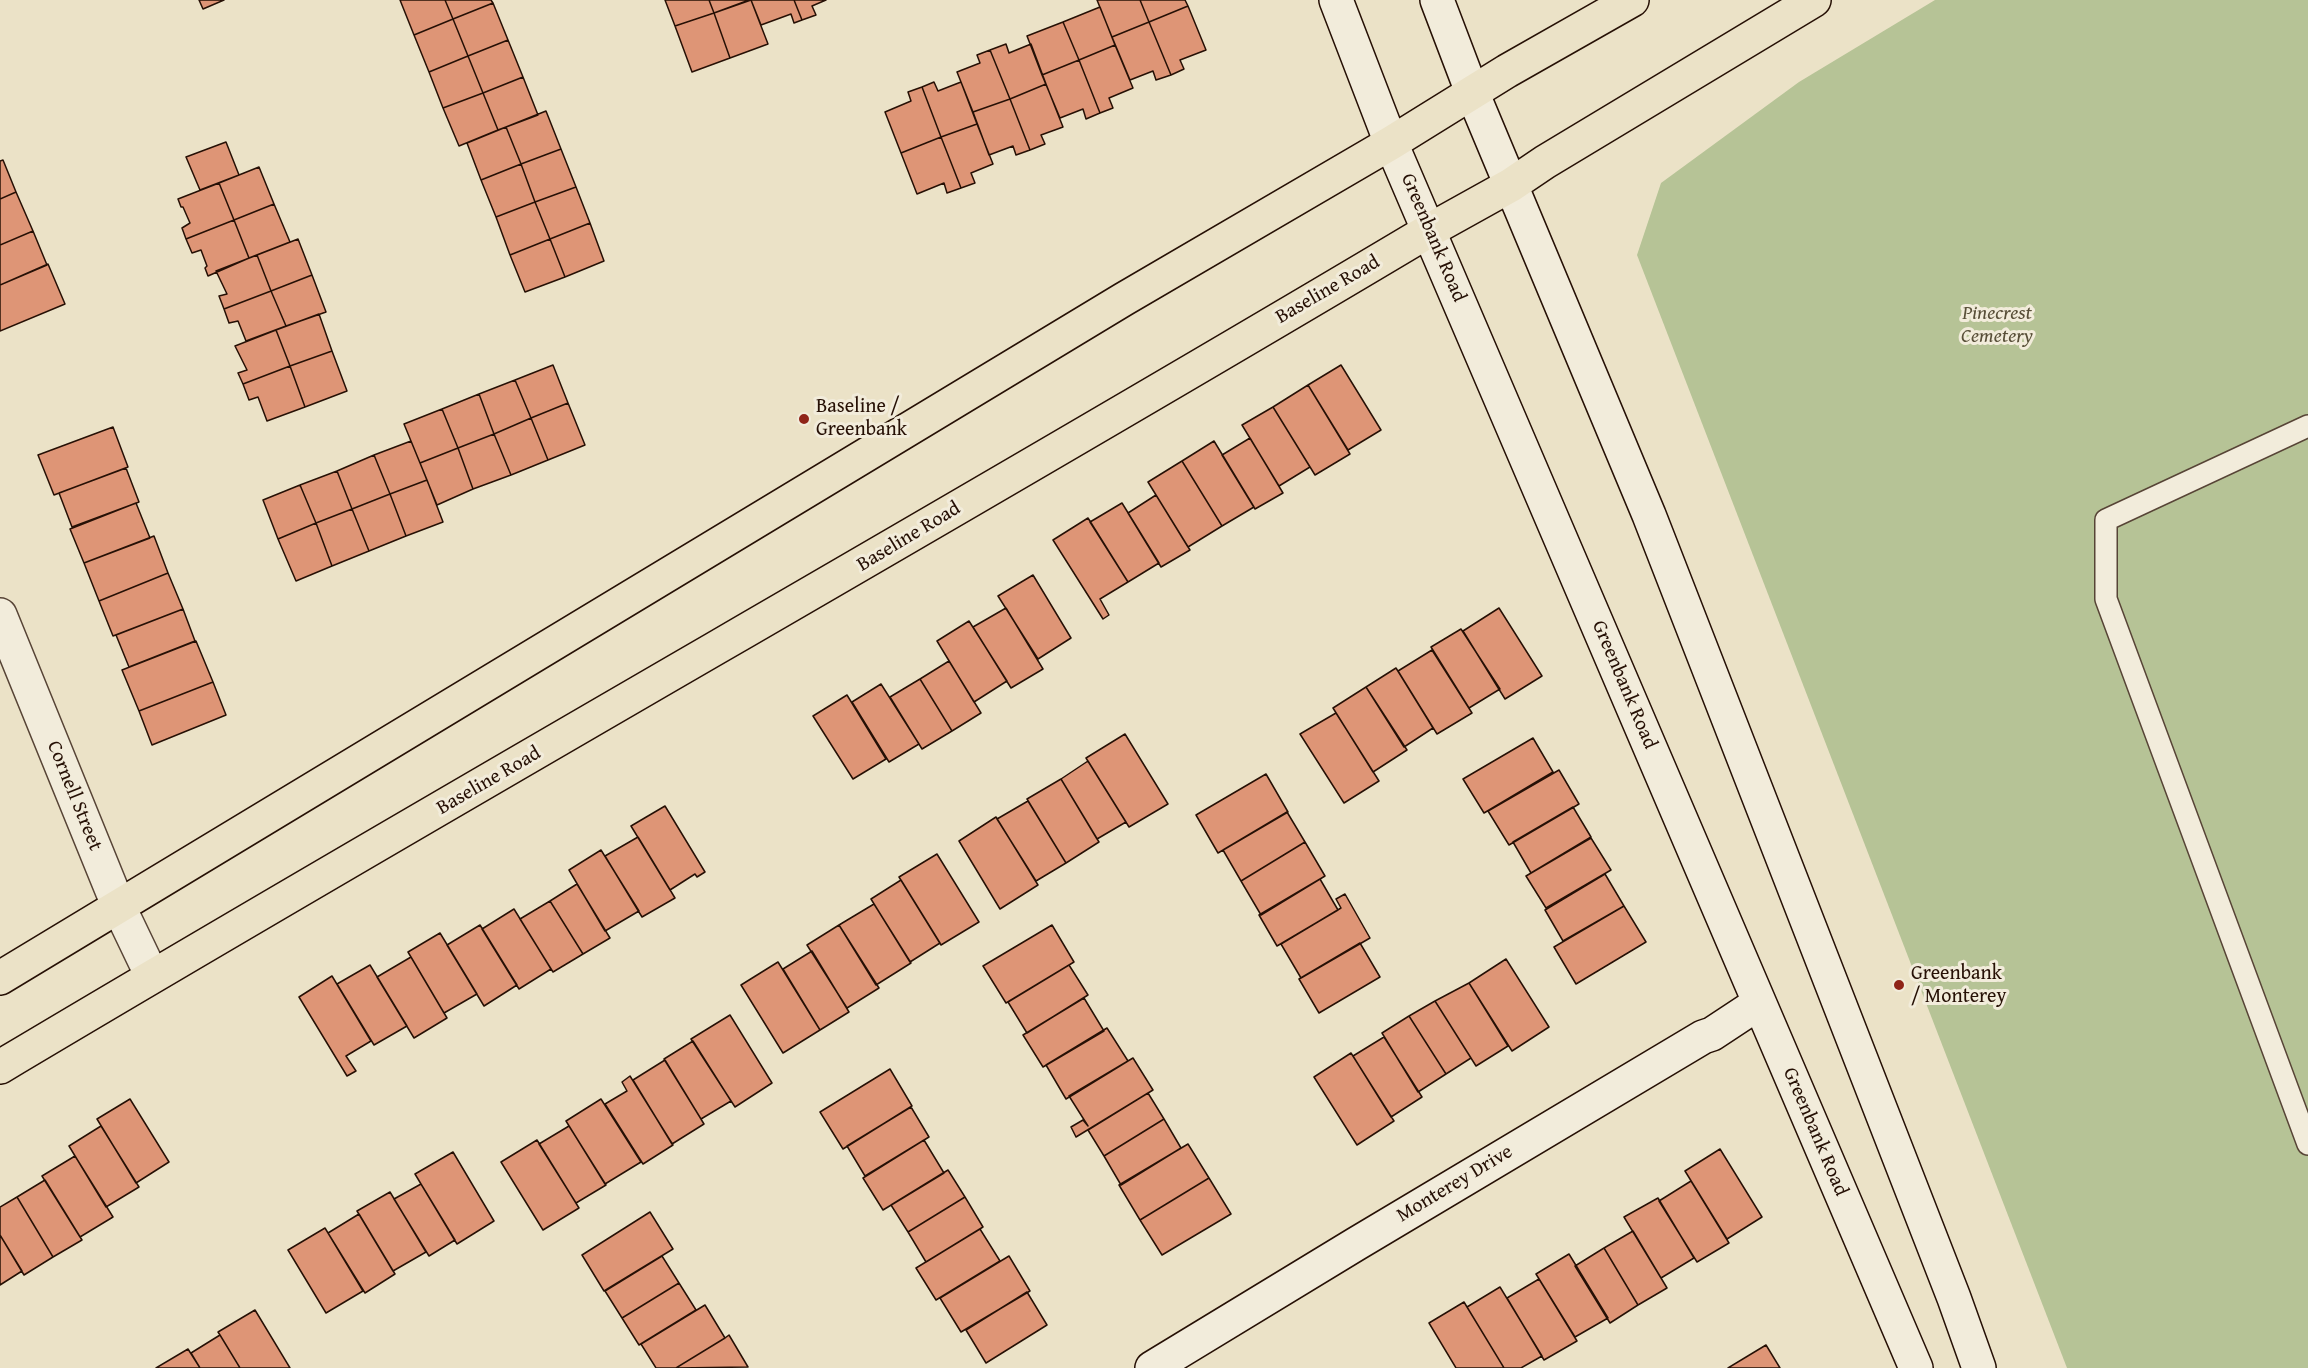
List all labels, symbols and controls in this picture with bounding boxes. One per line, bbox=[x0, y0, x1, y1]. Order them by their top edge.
street label: Greenbank Road bbox=[1395, 170, 1471, 306]
street label: Baseline Road bbox=[1272, 251, 1384, 329]
park label: Pinecrest Cemetery bbox=[1961, 302, 2033, 349]
place label: Baseline / Greenbank bbox=[816, 395, 907, 442]
marker: Baseline / Greenbank bbox=[797, 412, 811, 426]
street label: Baseline Road bbox=[853, 497, 965, 577]
street label: Greenbank Road bbox=[1586, 617, 1662, 753]
street label: Cornell Street bbox=[41, 738, 107, 854]
street label: Baseline Road bbox=[433, 742, 545, 820]
place label: Greenbank / Monterey bbox=[1911, 962, 2006, 1009]
marker: Greenbank / Monterey bbox=[1892, 978, 1906, 992]
street label: Greenbank Road bbox=[1777, 1064, 1853, 1200]
street label: Monterey Drive bbox=[1393, 1140, 1517, 1228]

